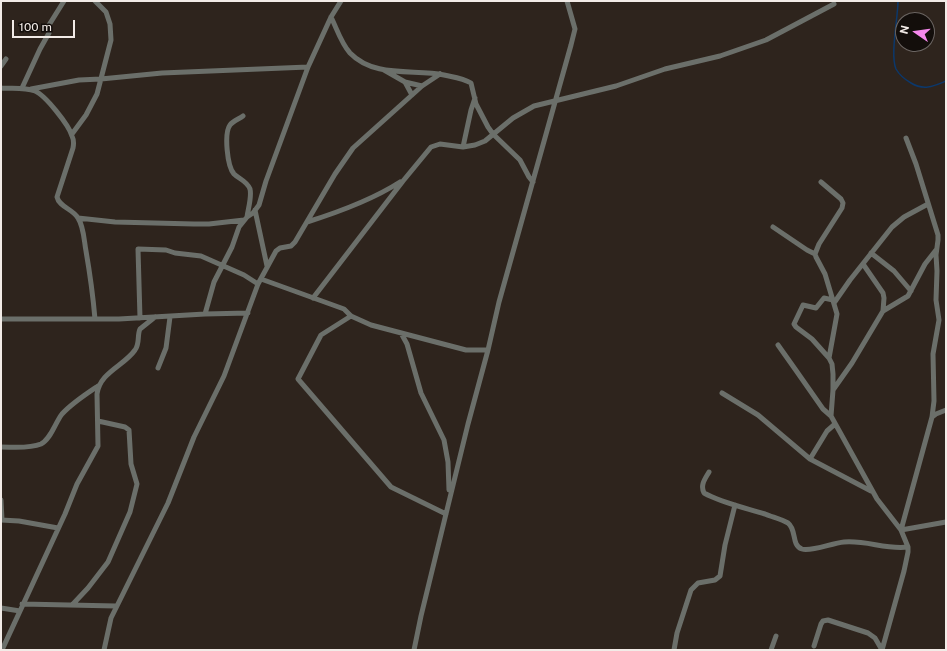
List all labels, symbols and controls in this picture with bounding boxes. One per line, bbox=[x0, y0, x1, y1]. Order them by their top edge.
scale bar bbox=[14, 12, 77, 38]
north arrow bbox=[895, 12, 935, 52]
text: 100 m bbox=[19, 20, 52, 34]
text: N bbox=[897, 24, 911, 35]

